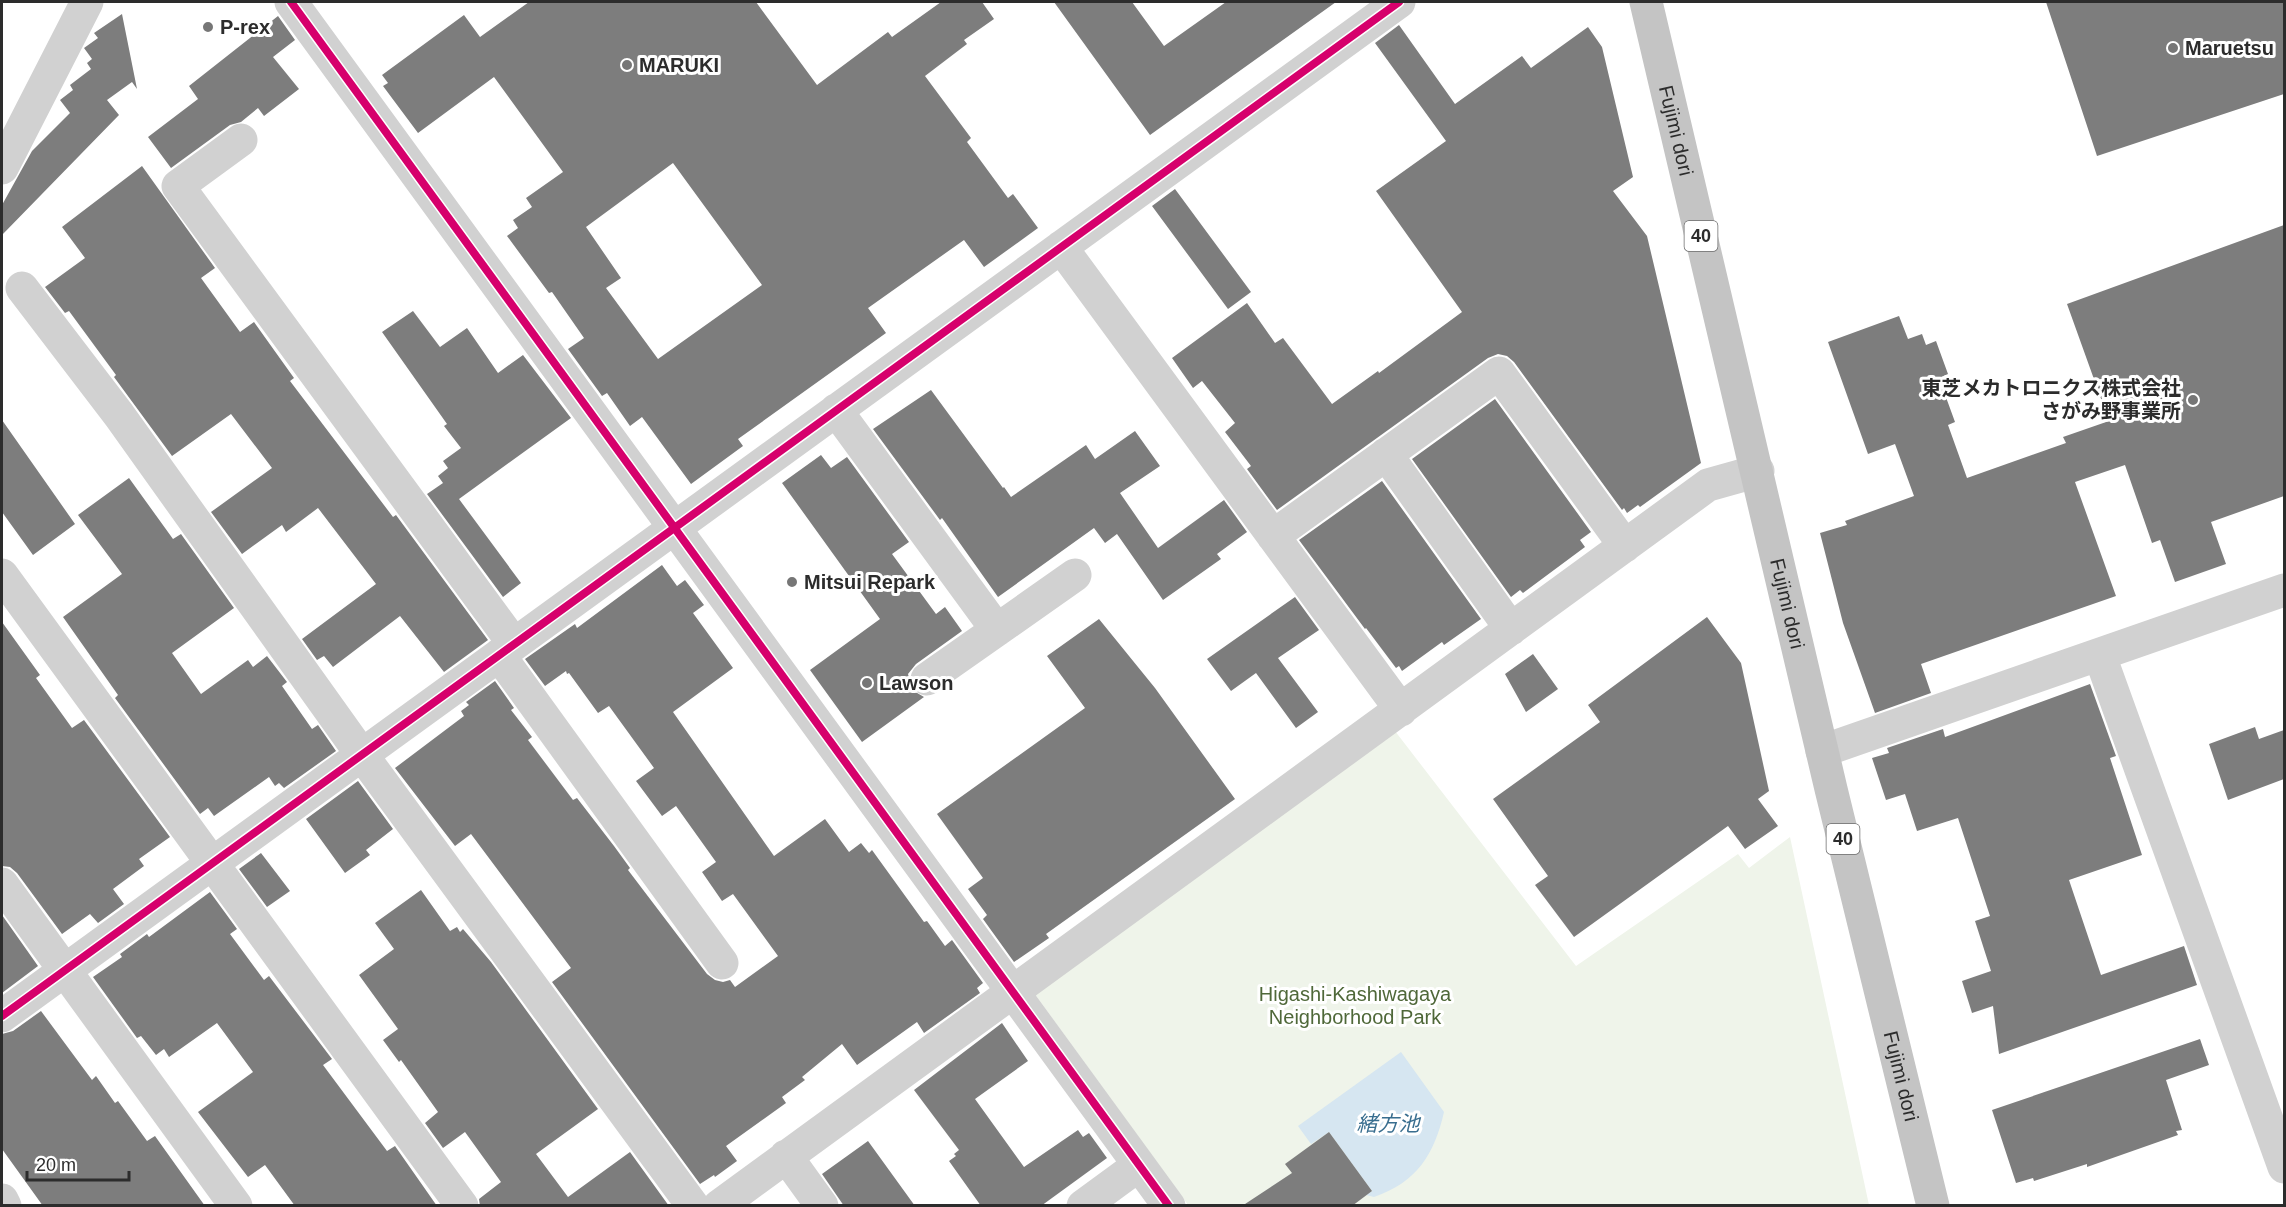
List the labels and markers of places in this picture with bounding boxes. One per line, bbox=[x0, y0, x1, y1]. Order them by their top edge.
place label: P-rex bbox=[220, 16, 270, 38]
marker: P-rex bbox=[201, 20, 215, 34]
place label: Maruetsu bbox=[2185, 37, 2274, 59]
marker: Maruetsu bbox=[2166, 41, 2180, 55]
place label: MARUKI bbox=[639, 54, 719, 76]
marker: MARUKI bbox=[620, 58, 634, 72]
place label: 東芝メカトロニクス株式会社 さがみ野事業所 bbox=[1922, 377, 2181, 422]
marker: 東芝メカトロニクス株式会社 さがみ野事業所 bbox=[2186, 393, 2200, 407]
place label: Mitsui Repark bbox=[804, 571, 936, 593]
marker: Mitsui Repark bbox=[785, 575, 799, 589]
place label: Lawson bbox=[879, 672, 953, 694]
marker: Lawson bbox=[860, 676, 874, 690]

